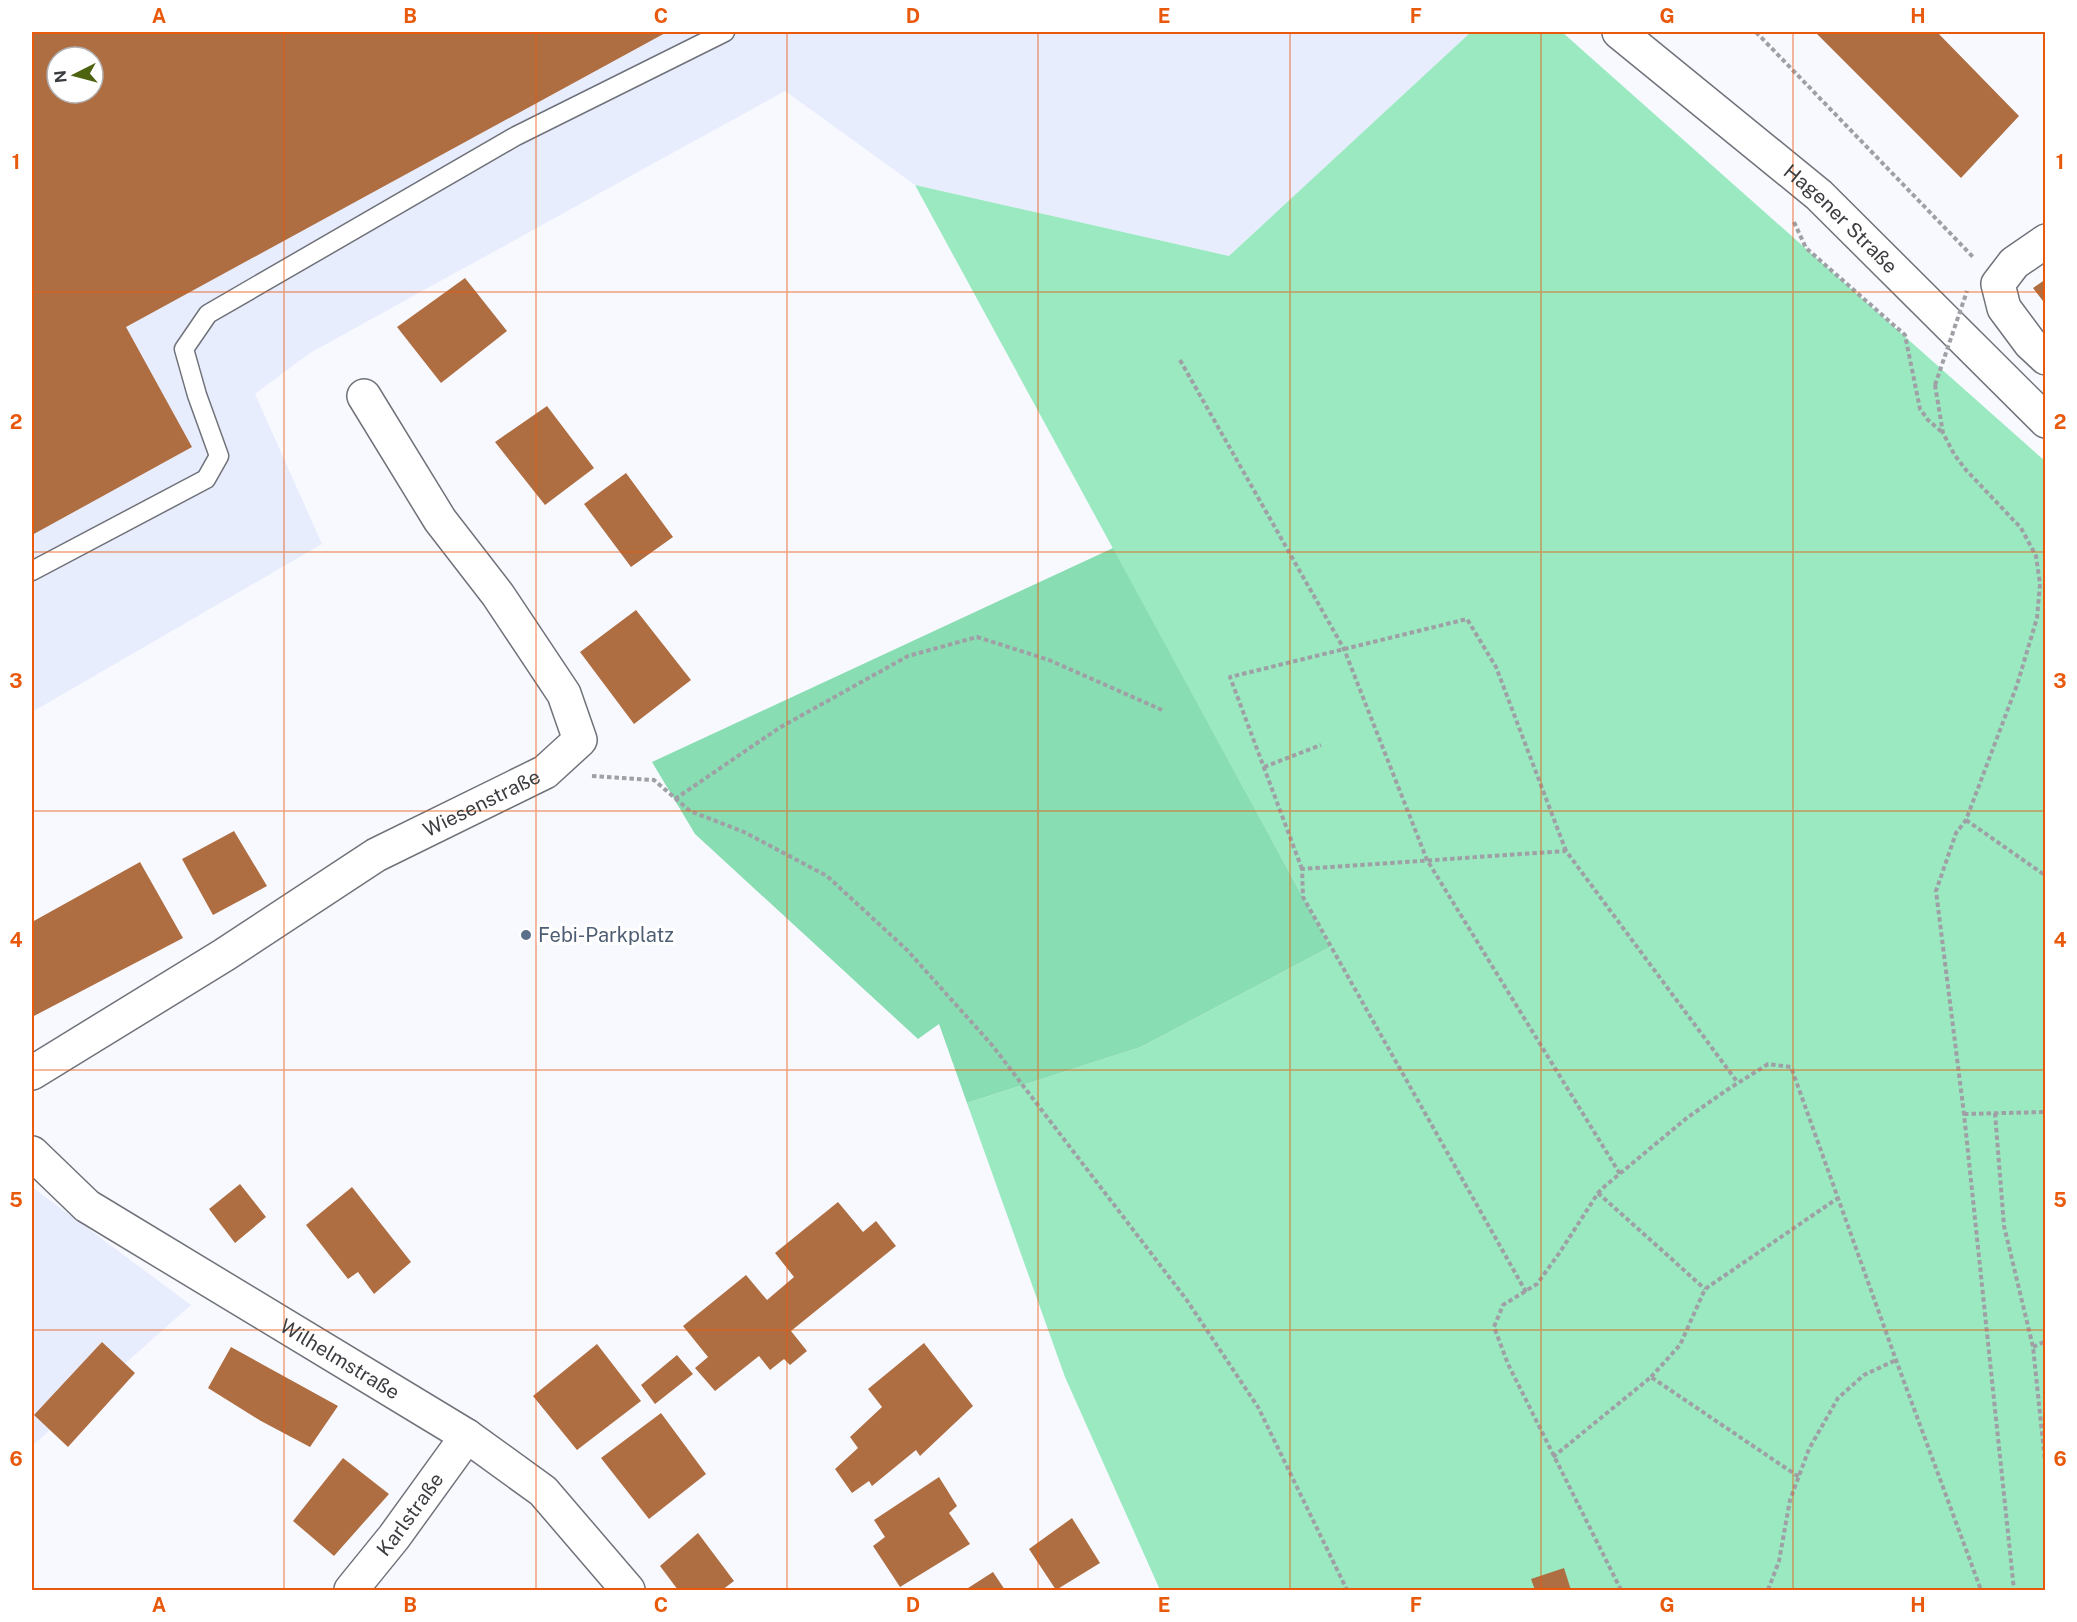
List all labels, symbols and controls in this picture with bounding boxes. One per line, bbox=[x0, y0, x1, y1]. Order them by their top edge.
text: A bbox=[152, 4, 166, 28]
text: B bbox=[403, 4, 417, 28]
text: C bbox=[654, 4, 668, 28]
text: D bbox=[906, 4, 920, 28]
text: E bbox=[1158, 4, 1170, 28]
text: F bbox=[1410, 4, 1422, 28]
text: G bbox=[1659, 4, 1675, 28]
text: H bbox=[1910, 4, 1926, 28]
north arrow bbox=[45, 45, 105, 105]
text: N bbox=[50, 69, 71, 84]
text: 1 bbox=[12, 150, 20, 174]
text: 1 bbox=[2056, 150, 2064, 174]
street label: Hagener Straße bbox=[1779, 159, 1903, 278]
text: 2 bbox=[10, 410, 22, 434]
text: 2 bbox=[2054, 410, 2066, 434]
text: 3 bbox=[9, 669, 23, 693]
text: 3 bbox=[2053, 669, 2067, 693]
street label: Wiesenstraße bbox=[419, 764, 544, 842]
place label: Febi-Parkplatz bbox=[538, 923, 674, 947]
text: 4 bbox=[9, 928, 23, 952]
marker: Febi-Parkplatz bbox=[519, 928, 533, 942]
text: 4 bbox=[2053, 928, 2067, 952]
text: 5 bbox=[9, 1188, 23, 1212]
text: 5 bbox=[2053, 1188, 2067, 1212]
street label: Wilhelmstraße bbox=[276, 1314, 404, 1404]
text: 6 bbox=[9, 1447, 23, 1471]
text: 6 bbox=[2053, 1447, 2067, 1471]
street label: Karlstraße bbox=[371, 1468, 449, 1561]
text: A bbox=[152, 1593, 166, 1617]
text: B bbox=[403, 1593, 417, 1617]
text: C bbox=[654, 1593, 668, 1617]
text: D bbox=[906, 1593, 920, 1617]
text: E bbox=[1158, 1593, 1170, 1617]
text: F bbox=[1410, 1593, 1422, 1617]
text: G bbox=[1659, 1593, 1675, 1617]
text: H bbox=[1910, 1593, 1926, 1617]

